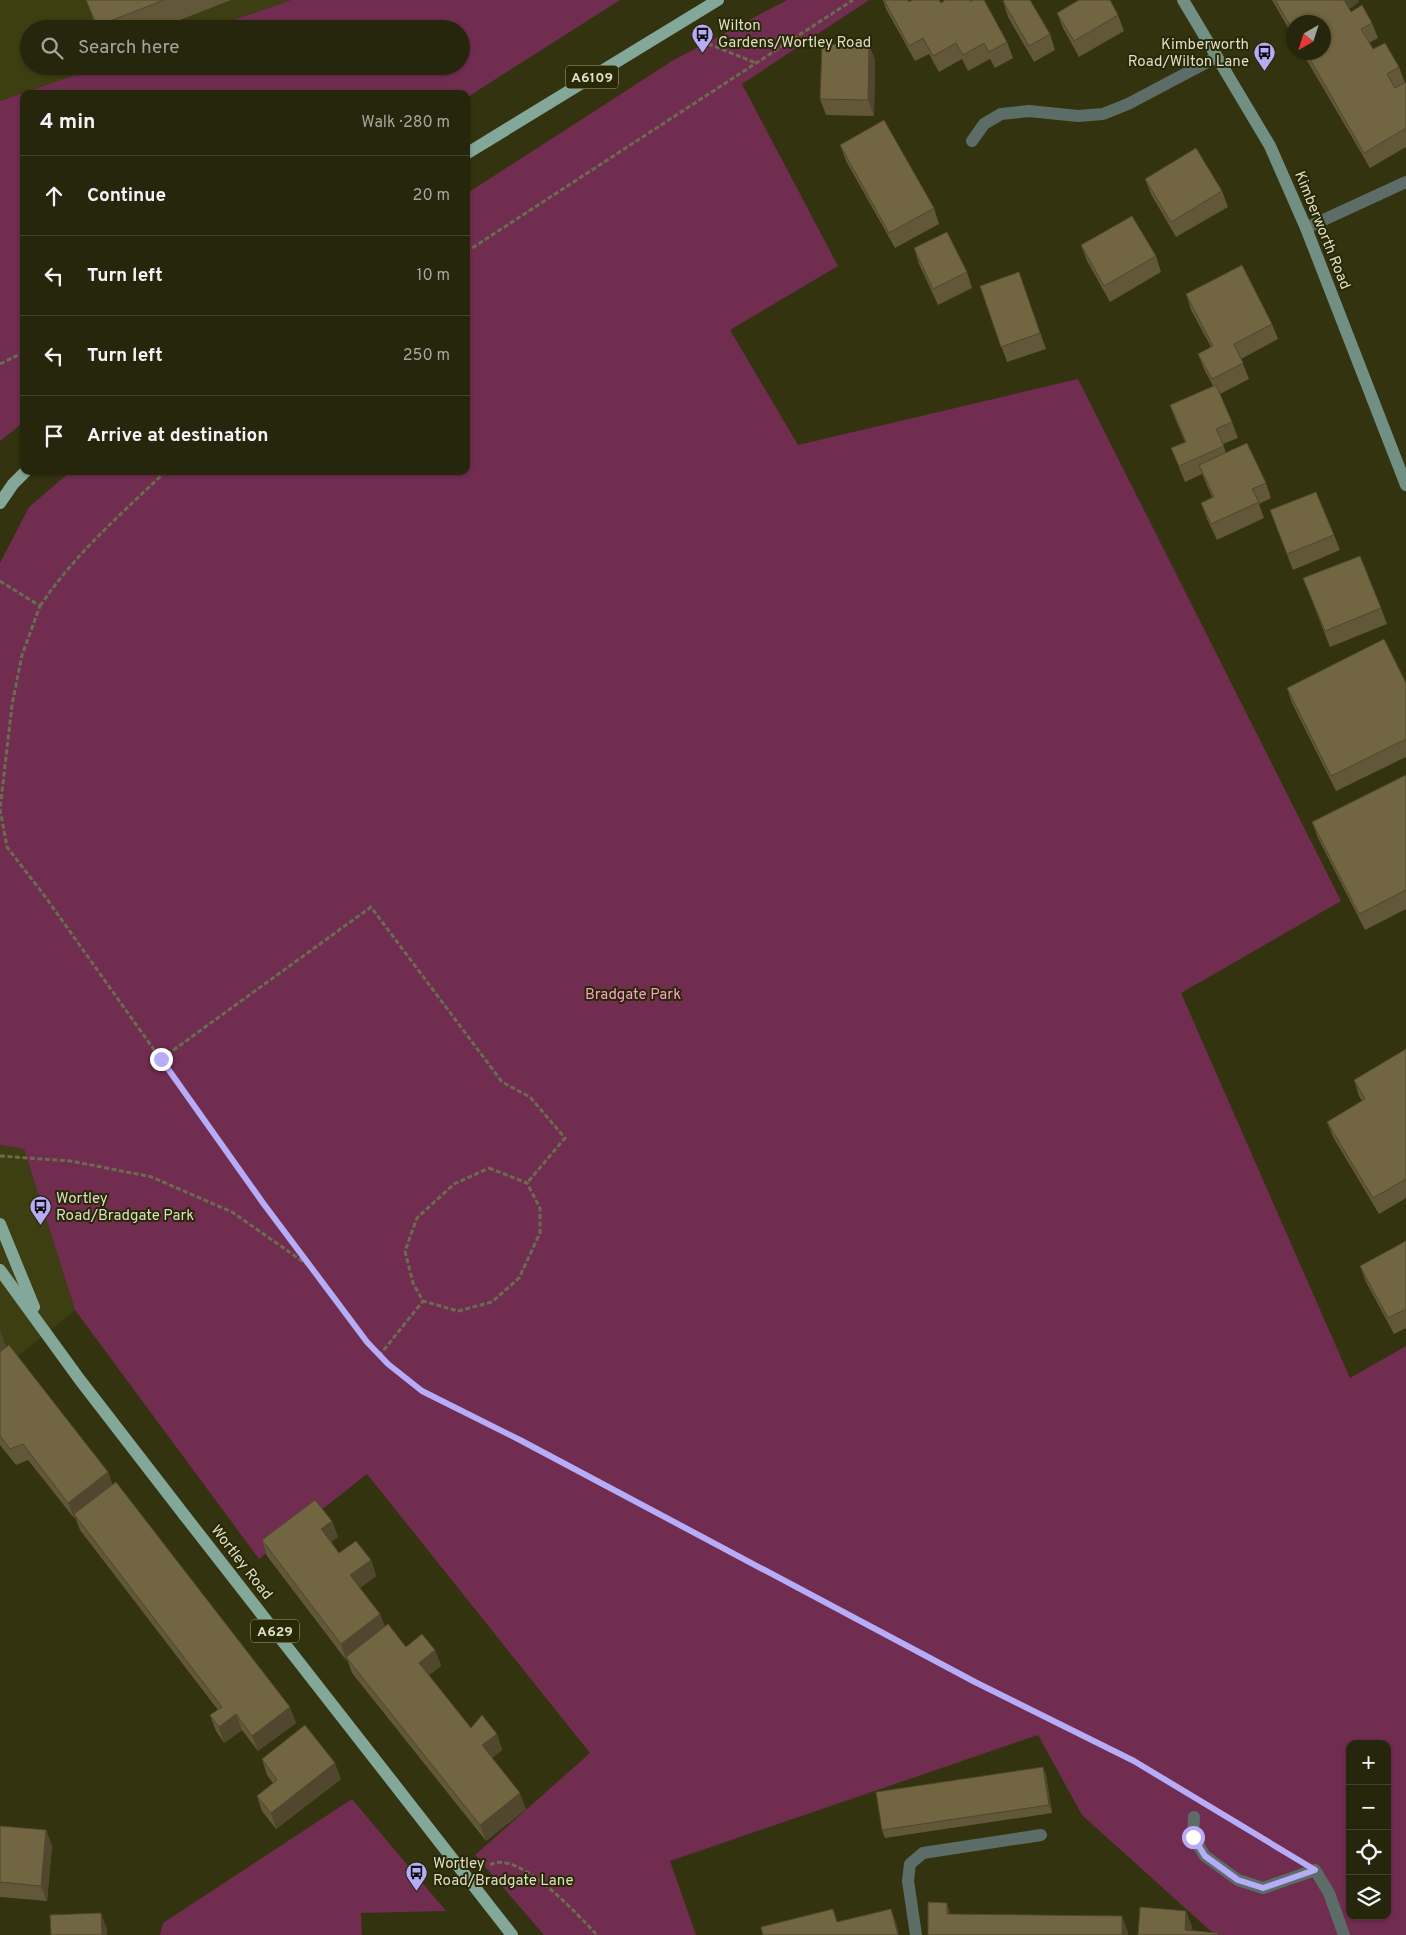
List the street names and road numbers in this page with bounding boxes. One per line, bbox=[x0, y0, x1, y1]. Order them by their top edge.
road number: A6109 bbox=[566, 66, 618, 88]
street label: Kimberworth Road bbox=[1289, 169, 1354, 293]
street label: Wortley Road bbox=[206, 1522, 276, 1604]
road number: A629 bbox=[251, 1620, 299, 1642]

